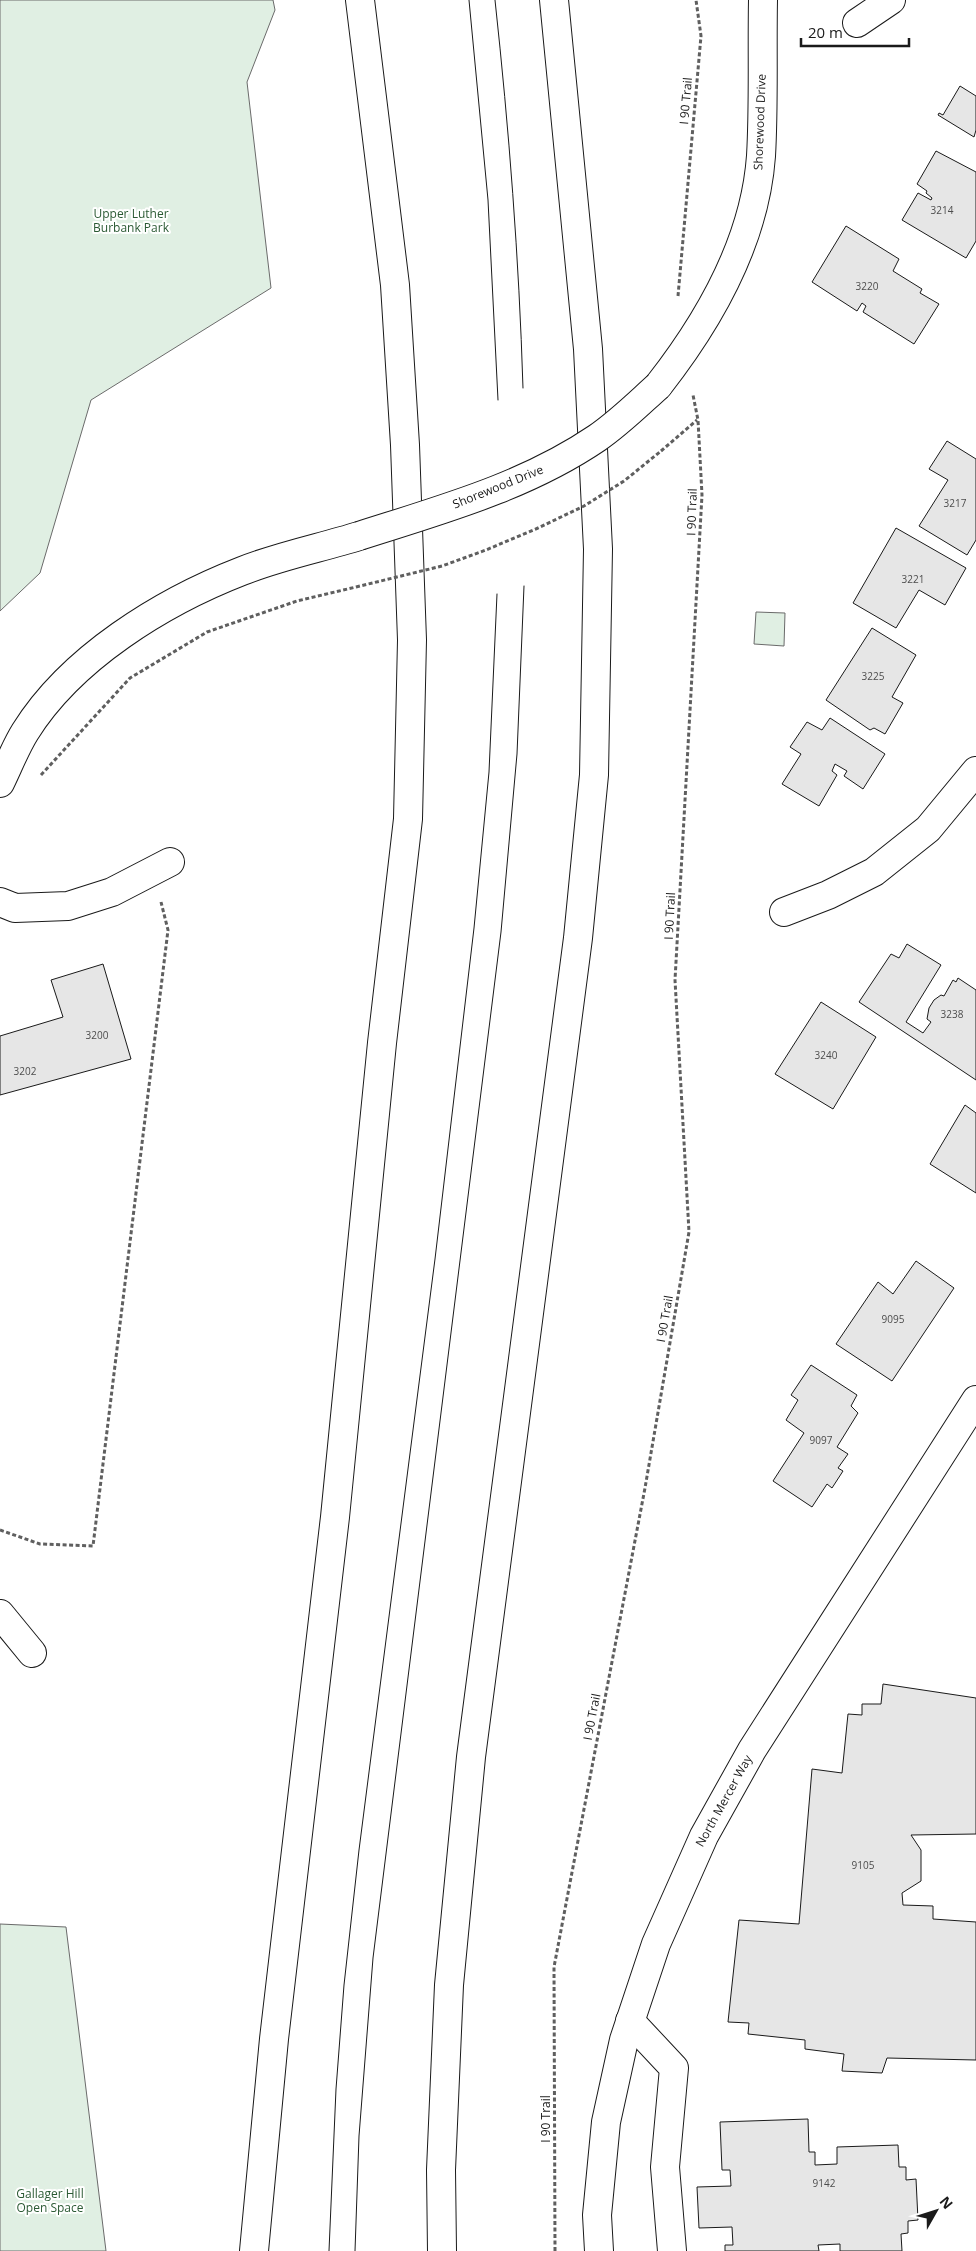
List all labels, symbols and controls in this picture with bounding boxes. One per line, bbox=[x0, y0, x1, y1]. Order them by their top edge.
scale bar bbox=[801, 15, 908, 47]
text: 20 m bbox=[808, 22, 843, 42]
street label: Shorewood Drive bbox=[749, 73, 770, 170]
street label: I 90 Trail bbox=[675, 77, 696, 125]
house number: 3214 bbox=[931, 203, 954, 217]
park label: Upper Luther Burbank Park bbox=[93, 205, 170, 236]
house number: 3220 bbox=[856, 279, 879, 293]
street label: Shorewood Drive bbox=[450, 461, 546, 512]
street label: I 90 Trail bbox=[682, 488, 701, 536]
house number: 3217 bbox=[944, 496, 967, 510]
house number: 3221 bbox=[902, 572, 924, 586]
house number: 3225 bbox=[862, 669, 885, 683]
street label: I 90 Trail bbox=[660, 892, 679, 940]
house number: 3238 bbox=[941, 1007, 964, 1021]
house number: 3200 bbox=[86, 1028, 109, 1042]
house number: 3240 bbox=[815, 1048, 838, 1062]
house number: 3202 bbox=[14, 1064, 37, 1078]
street label: I 90 Trail bbox=[652, 1294, 677, 1344]
house number: 9095 bbox=[882, 1312, 905, 1326]
house number: 9097 bbox=[810, 1433, 833, 1447]
street label: I 90 Trail bbox=[579, 1692, 604, 1742]
street label: North Mercer Way bbox=[691, 1751, 756, 1850]
house number: 9105 bbox=[852, 1858, 875, 1872]
street label: I 90 Trail bbox=[537, 2095, 554, 2143]
house number: 9142 bbox=[813, 2176, 836, 2190]
park label: Gallager Hill Open Space bbox=[16, 2185, 84, 2216]
north arrow bbox=[911, 2186, 961, 2236]
text: N bbox=[936, 2192, 957, 2213]

